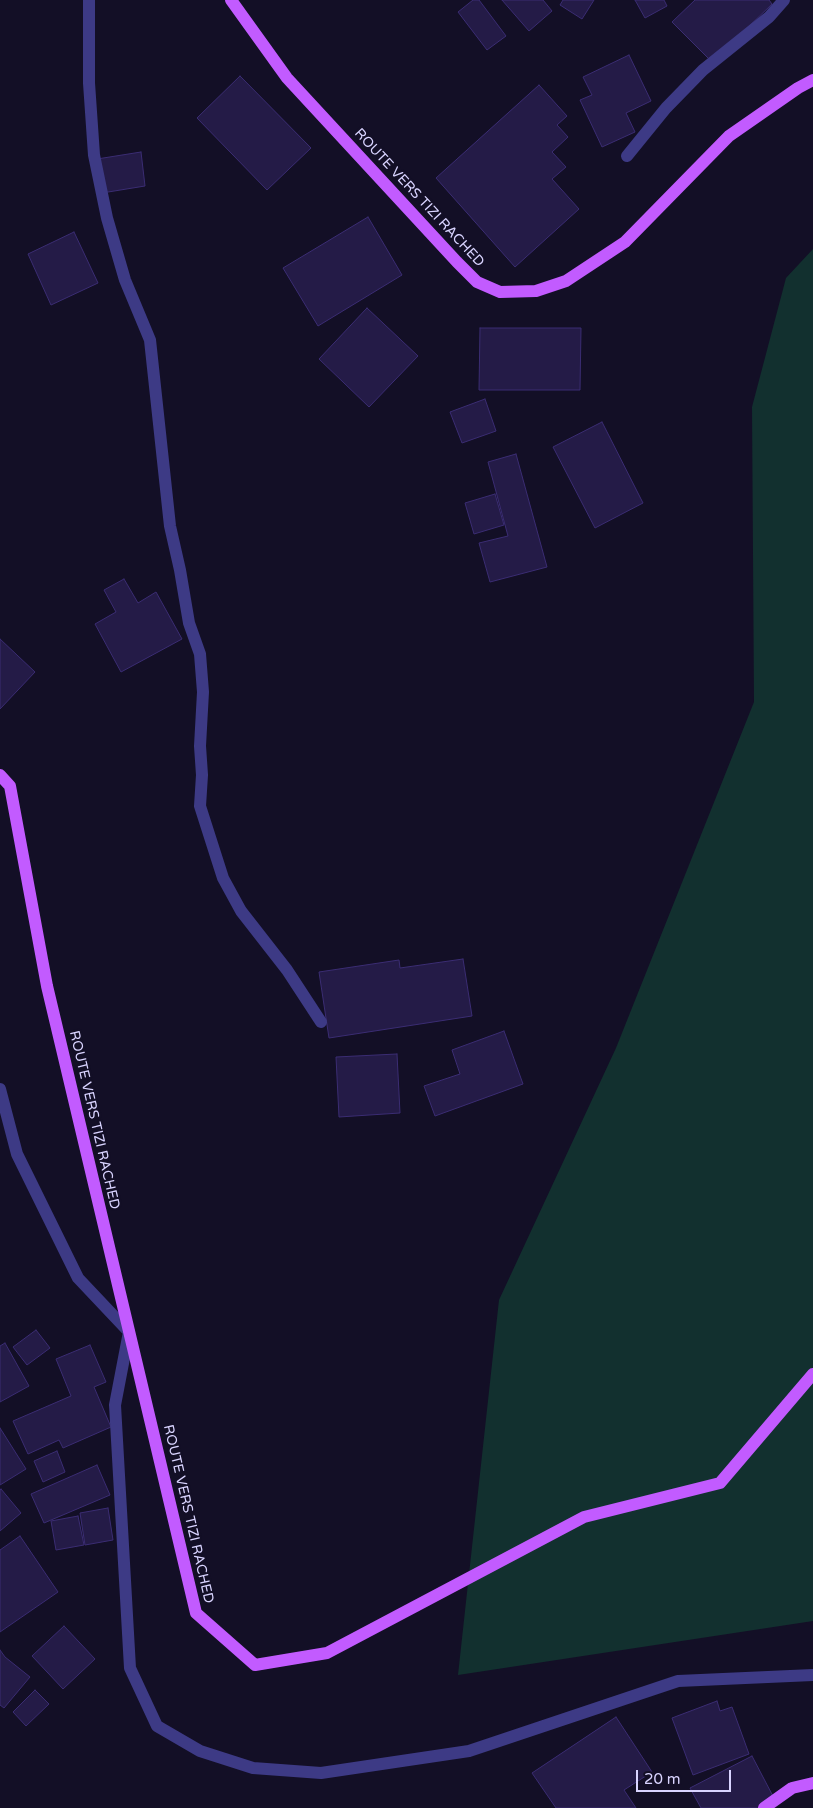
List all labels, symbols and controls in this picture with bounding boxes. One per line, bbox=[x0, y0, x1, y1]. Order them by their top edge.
street label: ROUTE VERS TIZI RACHED bbox=[350, 125, 488, 271]
street label: ROUTE VERS TIZI RACHED bbox=[65, 1029, 123, 1211]
street label: ROUTE VERS TIZI RACHED bbox=[159, 1423, 217, 1605]
scale bar bbox=[638, 1760, 733, 1792]
text: 20 m bbox=[644, 1770, 681, 1788]

